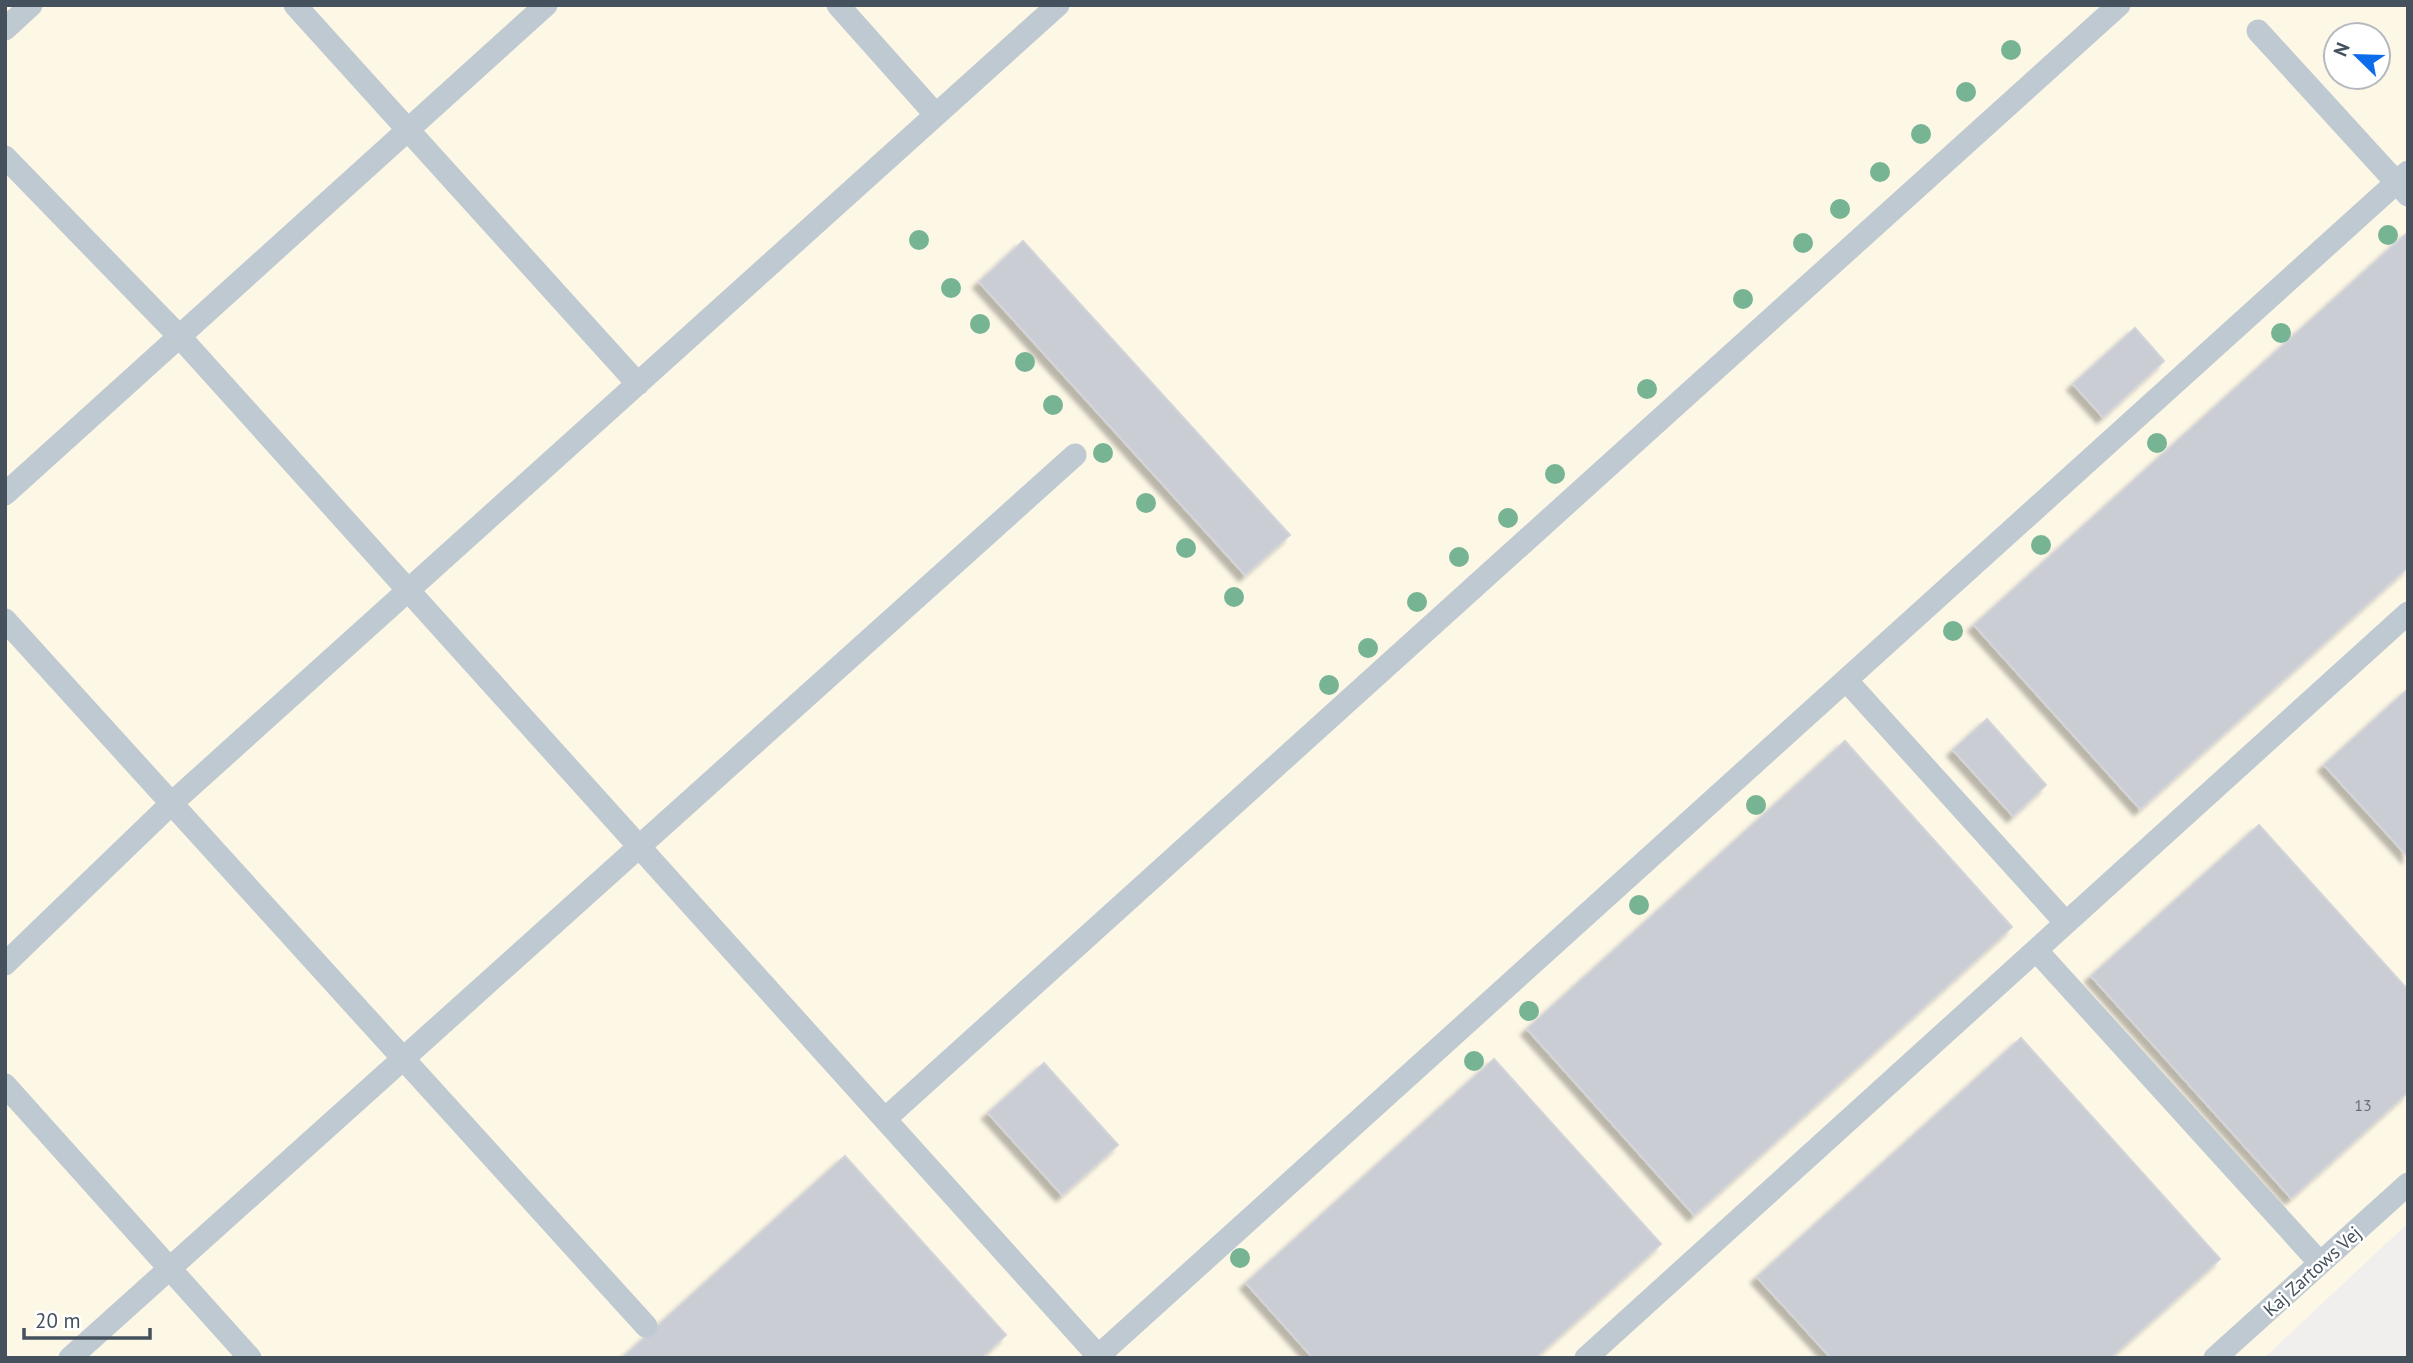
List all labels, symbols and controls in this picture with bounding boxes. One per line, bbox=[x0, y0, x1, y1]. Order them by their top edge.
north arrow bbox=[2322, 21, 2392, 91]
text: N bbox=[2328, 39, 2355, 60]
house number: 13 bbox=[2354, 1095, 2372, 1115]
street label: Kaj Zartows Vej bbox=[2258, 1221, 2366, 1321]
scale bar bbox=[24, 1296, 150, 1340]
text: 20 m bbox=[35, 1307, 81, 1334]

